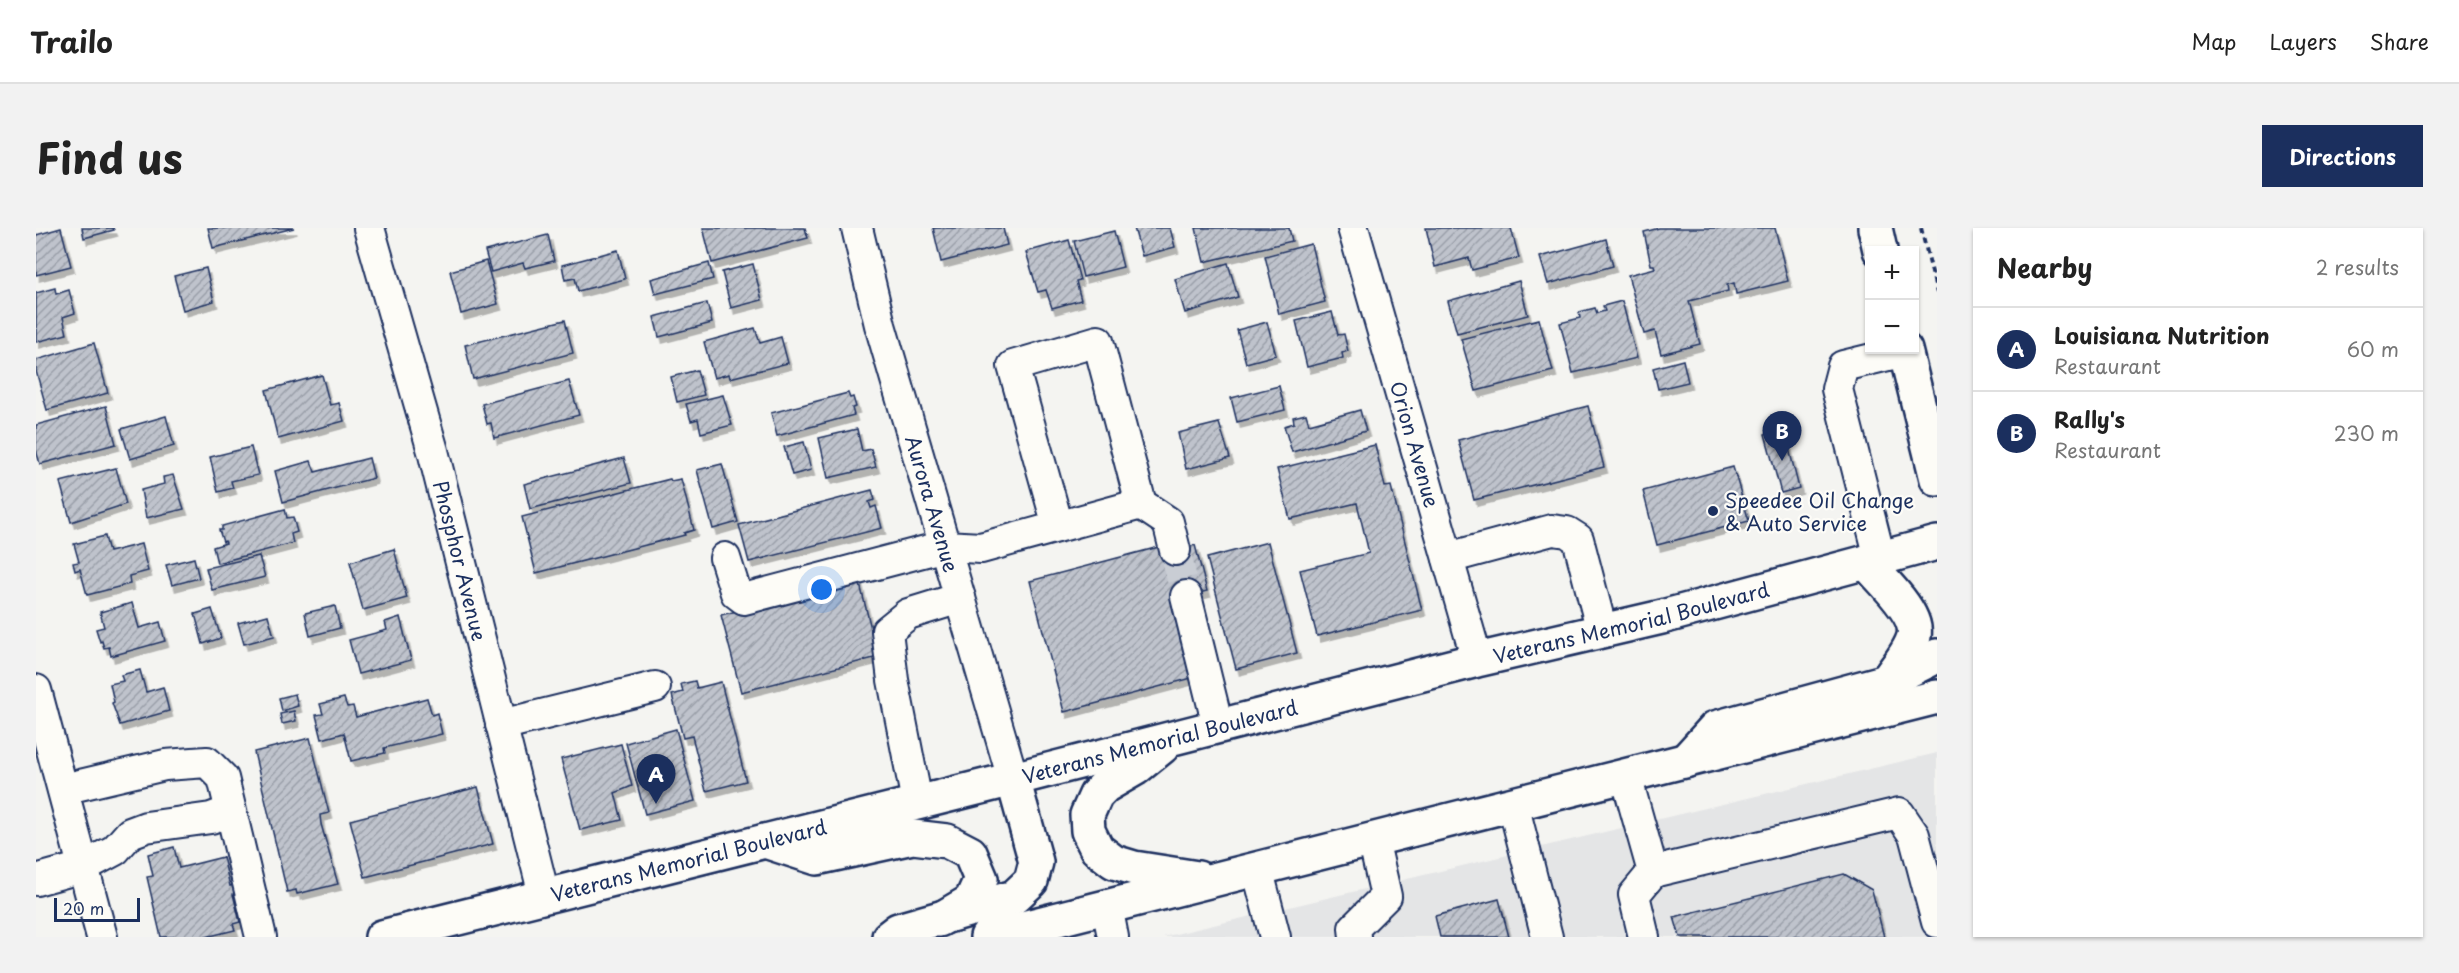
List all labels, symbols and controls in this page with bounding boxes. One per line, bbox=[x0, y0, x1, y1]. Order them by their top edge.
text: Trailo bbox=[30, 20, 113, 63]
text: Map bbox=[2192, 25, 2236, 57]
text: Layers bbox=[2269, 25, 2337, 57]
text: Share bbox=[2370, 25, 2429, 57]
text: Find us bbox=[36, 125, 183, 188]
button: Directions bbox=[2262, 125, 2423, 187]
map controls bbox=[1865, 246, 1919, 354]
button: + bbox=[1865, 246, 1919, 300]
text: Nearby bbox=[1997, 248, 2092, 287]
text: 2 results bbox=[2316, 252, 2399, 282]
button: − bbox=[1865, 300, 1919, 354]
text: Louisiana Nutrition bbox=[2054, 318, 2270, 351]
text: A bbox=[2009, 334, 2024, 364]
text: 60 m bbox=[2347, 334, 2399, 364]
text: Restaurant bbox=[2054, 351, 2161, 381]
street label: Orion Avenue bbox=[1383, 378, 1447, 511]
text: Rally's bbox=[2054, 402, 2125, 435]
pin: B bbox=[1762, 412, 1802, 461]
text: B bbox=[2010, 418, 2023, 448]
text: 230 m bbox=[2334, 418, 2399, 448]
street label: Aurora Avenue bbox=[898, 432, 967, 576]
text: Restaurant bbox=[2054, 435, 2161, 465]
street label: Phosphor Avenue bbox=[426, 477, 495, 644]
place label: Speedee Oil Change & Auto Service bbox=[1725, 485, 1914, 538]
marker: Speedee Oil Change & Auto Service bbox=[1706, 504, 1720, 518]
street label: Veterans Memorial Boulevard bbox=[1490, 574, 1772, 671]
your location bbox=[807, 575, 836, 604]
street label: Veterans Memorial Boulevard bbox=[1019, 692, 1301, 791]
pin: A bbox=[636, 754, 676, 804]
street label: Veterans Memorial Boulevard bbox=[548, 811, 830, 909]
scale bar bbox=[54, 895, 140, 922]
text: 20 m bbox=[63, 896, 104, 920]

